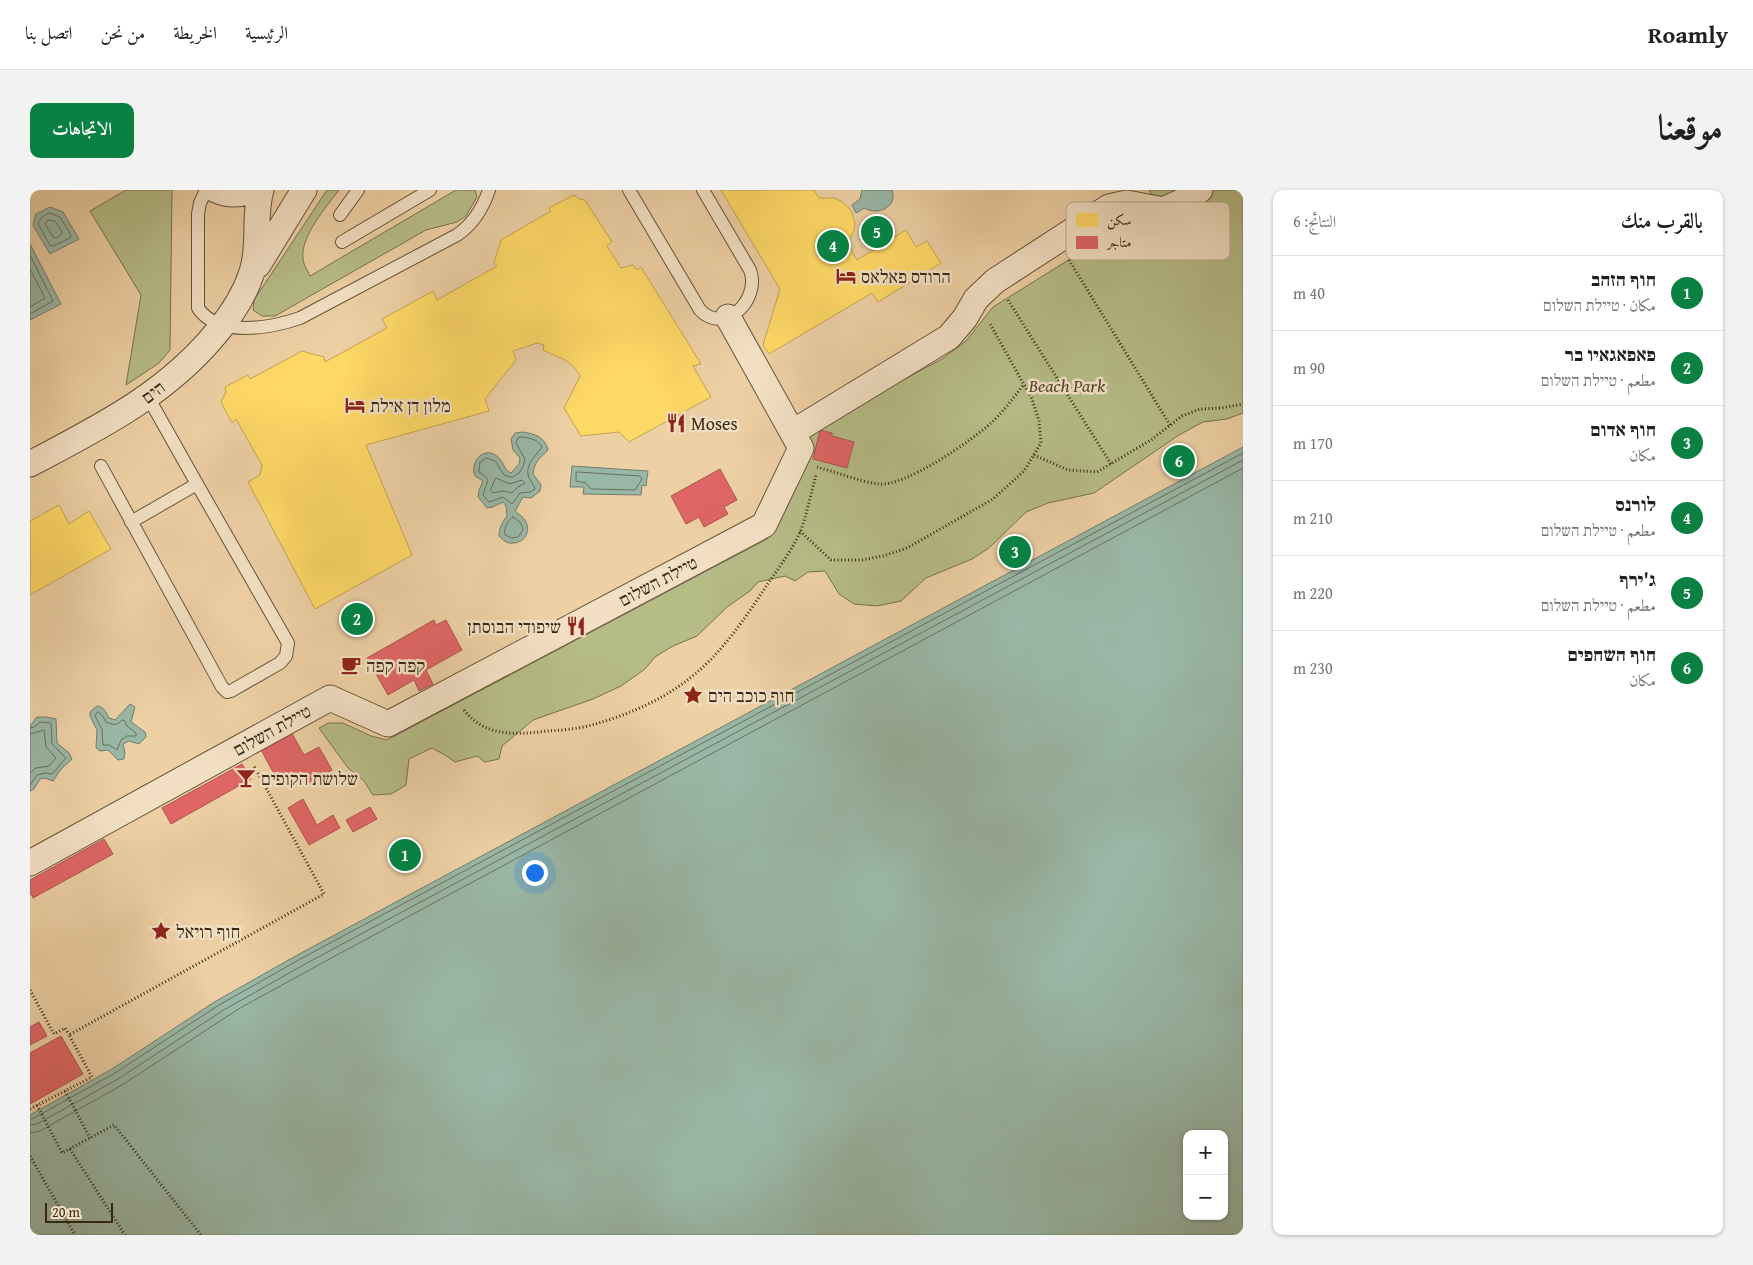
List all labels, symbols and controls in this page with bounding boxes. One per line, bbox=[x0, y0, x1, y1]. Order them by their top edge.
text: Roamly bbox=[1648, 17, 1728, 52]
text: اتصل بنا bbox=[25, 19, 72, 46]
text: من نحن bbox=[100, 19, 145, 46]
text: الخريطة bbox=[173, 19, 217, 46]
text: الرئيسية bbox=[245, 19, 288, 46]
text: موقعنا bbox=[1658, 101, 1723, 152]
button: الاتجاهات bbox=[30, 103, 134, 158]
legend bbox=[1066, 202, 1230, 260]
text: بالقرب منك bbox=[1621, 205, 1703, 236]
text: النتائج: 6 bbox=[1293, 209, 1336, 233]
text: سكن bbox=[1107, 210, 1132, 230]
pin: 5 bbox=[861, 213, 893, 251]
pin: 4 bbox=[817, 227, 849, 265]
text: متاجر bbox=[1105, 232, 1131, 252]
place label: הרודס פאלאס bbox=[861, 263, 951, 290]
hotel icon: הרודס פאלאס bbox=[835, 265, 857, 287]
text: חוף הזהב bbox=[1591, 265, 1656, 293]
text: 40 m bbox=[1293, 281, 1325, 305]
text: 1 bbox=[1683, 281, 1691, 305]
text: مكان · טיילת השלום bbox=[1543, 293, 1656, 317]
text: פאפאגאיו בר bbox=[1565, 340, 1656, 368]
text: 90 m bbox=[1293, 356, 1325, 380]
text: 2 bbox=[1683, 356, 1691, 380]
text: مطعم · טיילת השלום bbox=[1541, 368, 1656, 392]
park label: Beach Park bbox=[1028, 372, 1106, 399]
street label: הים bbox=[135, 374, 171, 410]
place label: מלון דן אילת bbox=[370, 392, 451, 419]
hotel icon: מלון דן אילת bbox=[344, 394, 366, 416]
place label: Moses bbox=[691, 410, 738, 437]
restaurant icon: Moses bbox=[665, 412, 687, 434]
text: חוף אדום bbox=[1590, 415, 1656, 443]
text: 170 m bbox=[1293, 431, 1333, 455]
text: 3 bbox=[1683, 431, 1691, 455]
pin: 6 bbox=[1163, 442, 1195, 480]
text: مكان bbox=[1629, 443, 1656, 467]
text: לורנס bbox=[1615, 490, 1656, 518]
text: 210 m bbox=[1293, 506, 1333, 530]
text: 4 bbox=[1683, 506, 1691, 530]
text: مطعم · טיילת השלום bbox=[1541, 518, 1656, 542]
pin: 3 bbox=[999, 533, 1031, 571]
street label: טיילת השלום bbox=[614, 549, 702, 613]
text: ג'ירף bbox=[1619, 565, 1656, 593]
text: 220 m bbox=[1293, 581, 1333, 605]
text: 5 bbox=[1683, 581, 1691, 605]
text: مطعم · טיילת השלום bbox=[1541, 593, 1656, 617]
pin: 2 bbox=[341, 600, 373, 638]
place label: שיפודי הבוסתן bbox=[467, 613, 561, 640]
restaurant icon: שיפודי הבוסתן bbox=[565, 615, 587, 637]
text: חוף השחפים bbox=[1568, 640, 1656, 668]
place label: קפה קפה bbox=[366, 652, 425, 679]
cafe icon: קפה קפה bbox=[340, 654, 362, 676]
text: 230 m bbox=[1293, 656, 1333, 680]
text: 6 bbox=[1683, 656, 1691, 680]
text: مكان bbox=[1629, 668, 1656, 692]
place label: חוף כוכב הים bbox=[708, 682, 794, 709]
place icon: חוף כוכב הים bbox=[682, 684, 704, 706]
street label: טיילת השלום bbox=[228, 697, 316, 763]
place label: שלושת הקופים bbox=[261, 765, 358, 792]
bar icon: שלושת הקופים bbox=[235, 767, 257, 789]
pin: 1 bbox=[389, 836, 421, 874]
your location bbox=[522, 860, 548, 886]
place label: חוף רויאל bbox=[176, 918, 240, 945]
place icon: חוף רויאל bbox=[150, 920, 172, 942]
map controls bbox=[1183, 1130, 1228, 1220]
button: + bbox=[1183, 1130, 1228, 1175]
button: − bbox=[1183, 1175, 1228, 1220]
scale bar bbox=[45, 1200, 112, 1223]
text: 20 m bbox=[52, 1202, 80, 1222]

